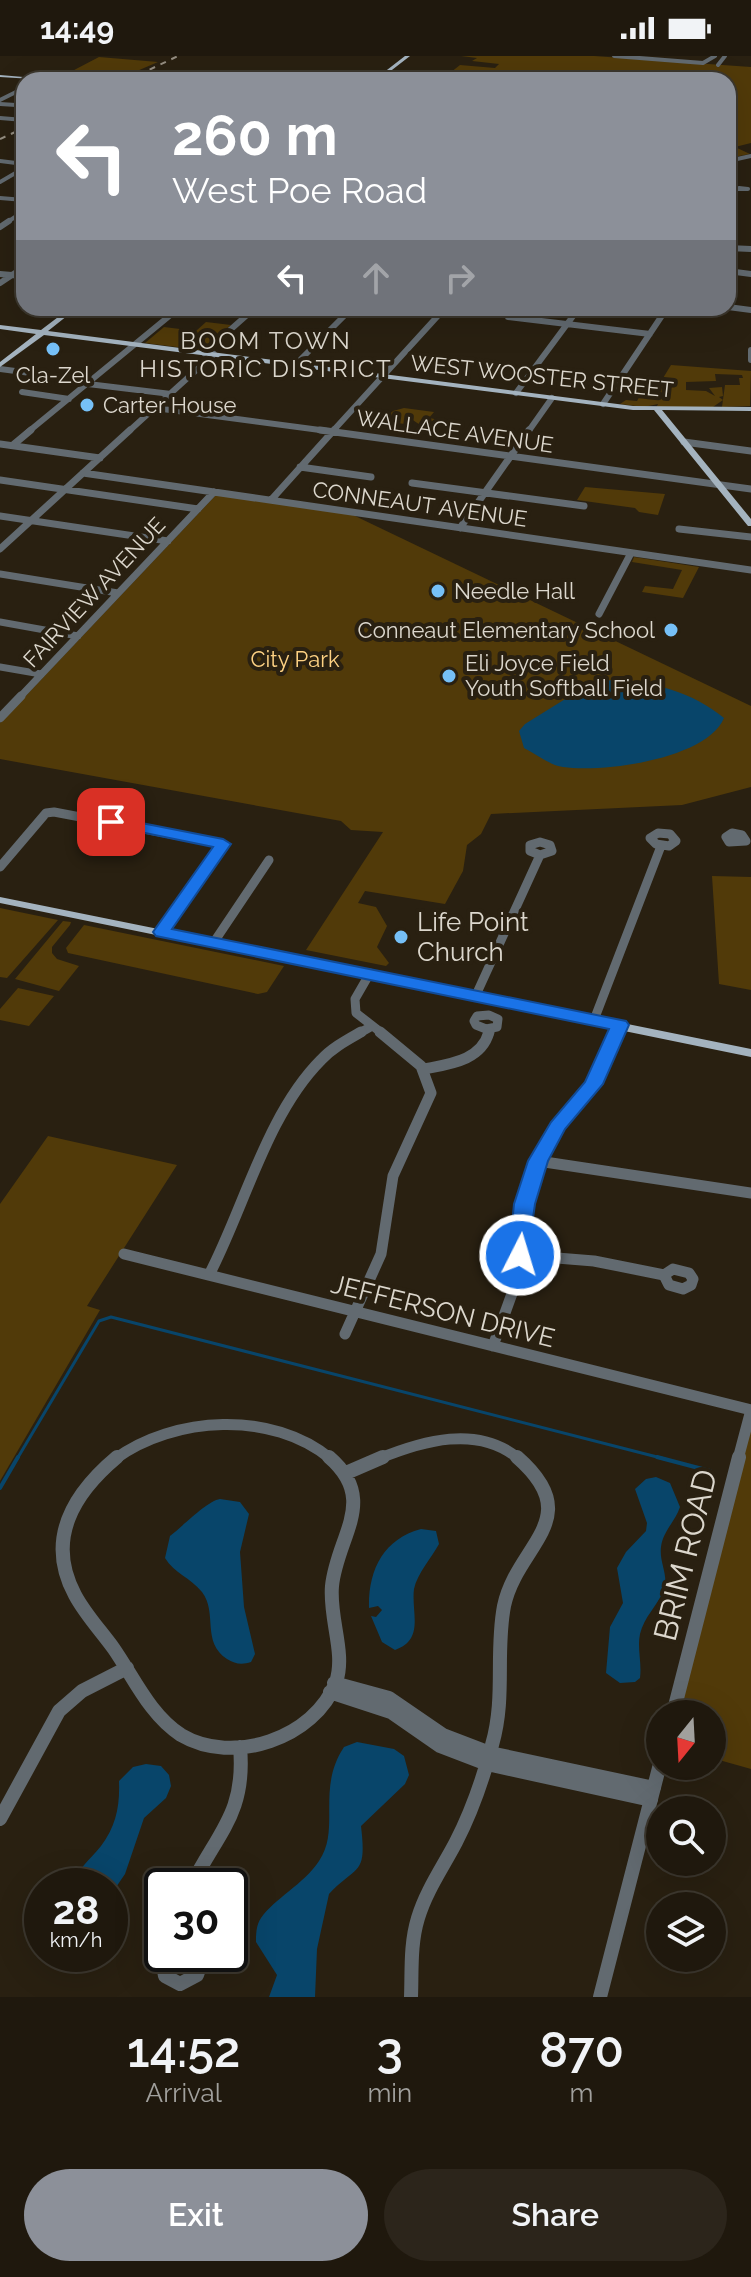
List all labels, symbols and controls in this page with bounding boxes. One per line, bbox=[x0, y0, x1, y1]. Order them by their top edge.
text: 14:49 bbox=[40, 11, 114, 46]
text: 260 m bbox=[172, 102, 338, 168]
icon: left bbox=[40, 104, 144, 208]
text: West Poe Road bbox=[172, 169, 427, 211]
icon: left bbox=[270, 256, 314, 300]
icon: ahead bbox=[354, 256, 398, 300]
icon: right bbox=[438, 256, 482, 300]
district label: BOOM TOWN HISTORIC DISTRICT bbox=[139, 326, 393, 383]
marker: Cla-Zel bbox=[44, 340, 62, 358]
street label: WEST WOOSTER STREET bbox=[409, 349, 675, 403]
place label: Cla-Zel bbox=[16, 362, 90, 388]
place label: Carter House bbox=[103, 392, 237, 418]
marker: Carter House bbox=[78, 396, 96, 414]
street label: WALLACE AVENUE bbox=[355, 404, 555, 458]
street label: CONNEAUT AVENUE bbox=[311, 476, 529, 532]
street label: FAIRVIEW AVENUE bbox=[18, 512, 170, 672]
place label: Needle Hall bbox=[454, 578, 575, 604]
marker: Needle Hall bbox=[429, 582, 447, 600]
place label: Conneaut Elementary School bbox=[358, 617, 655, 643]
marker: Conneaut Elementary School bbox=[662, 621, 680, 639]
park label: City Park bbox=[250, 646, 340, 672]
place label: Eli Joyce Field Youth Softball Field bbox=[465, 650, 663, 701]
marker: Eli Joyce Field Youth Softball Field bbox=[440, 667, 458, 685]
pin bbox=[77, 788, 145, 856]
icon: arrive bbox=[89, 800, 133, 844]
place label: Life Point Church bbox=[417, 907, 529, 967]
marker: Life Point Church bbox=[392, 928, 410, 946]
position arrow bbox=[478, 1213, 562, 1297]
street label: JEFFERSON DRIVE bbox=[328, 1269, 558, 1353]
street label: BRIM ROAD bbox=[646, 1466, 724, 1644]
north arrow bbox=[646, 1700, 726, 1780]
map controls bbox=[646, 1700, 726, 1972]
button: search bbox=[646, 1796, 726, 1876]
speed limit sign: 30 bbox=[144, 1868, 248, 1972]
text: 28 bbox=[53, 1886, 99, 1933]
button: layers bbox=[646, 1892, 726, 1972]
text: km/h bbox=[50, 1928, 102, 1952]
text: 14:52 bbox=[127, 2022, 240, 2078]
text: 3 bbox=[377, 2022, 403, 2078]
text: 870 bbox=[539, 2022, 624, 2078]
text: Arrival bbox=[146, 2078, 222, 2108]
text: min bbox=[367, 2078, 412, 2108]
text: m bbox=[570, 2078, 594, 2108]
button: Exit bbox=[24, 2169, 368, 2261]
button: Share bbox=[384, 2169, 727, 2261]

